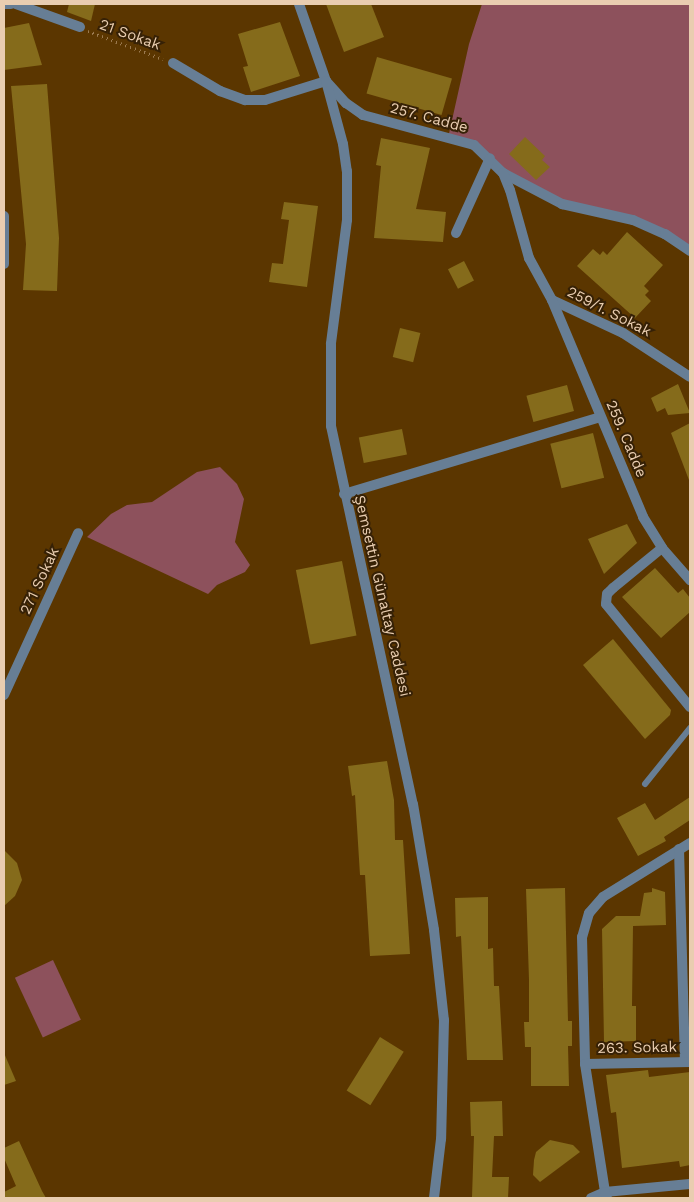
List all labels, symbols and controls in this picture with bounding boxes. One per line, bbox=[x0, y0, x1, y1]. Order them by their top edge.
street label: 21 Sokak bbox=[97, 16, 163, 54]
street label: 257. Cadde bbox=[388, 99, 470, 137]
street label: 259/1. Sokak bbox=[564, 283, 654, 341]
street label: 259. Cadde bbox=[602, 398, 650, 480]
street label: Şemsettin Günaltay Caddesi bbox=[350, 493, 414, 699]
street label: 271 Sokak bbox=[17, 545, 63, 617]
street label: 263. Sokak bbox=[597, 1038, 677, 1058]

